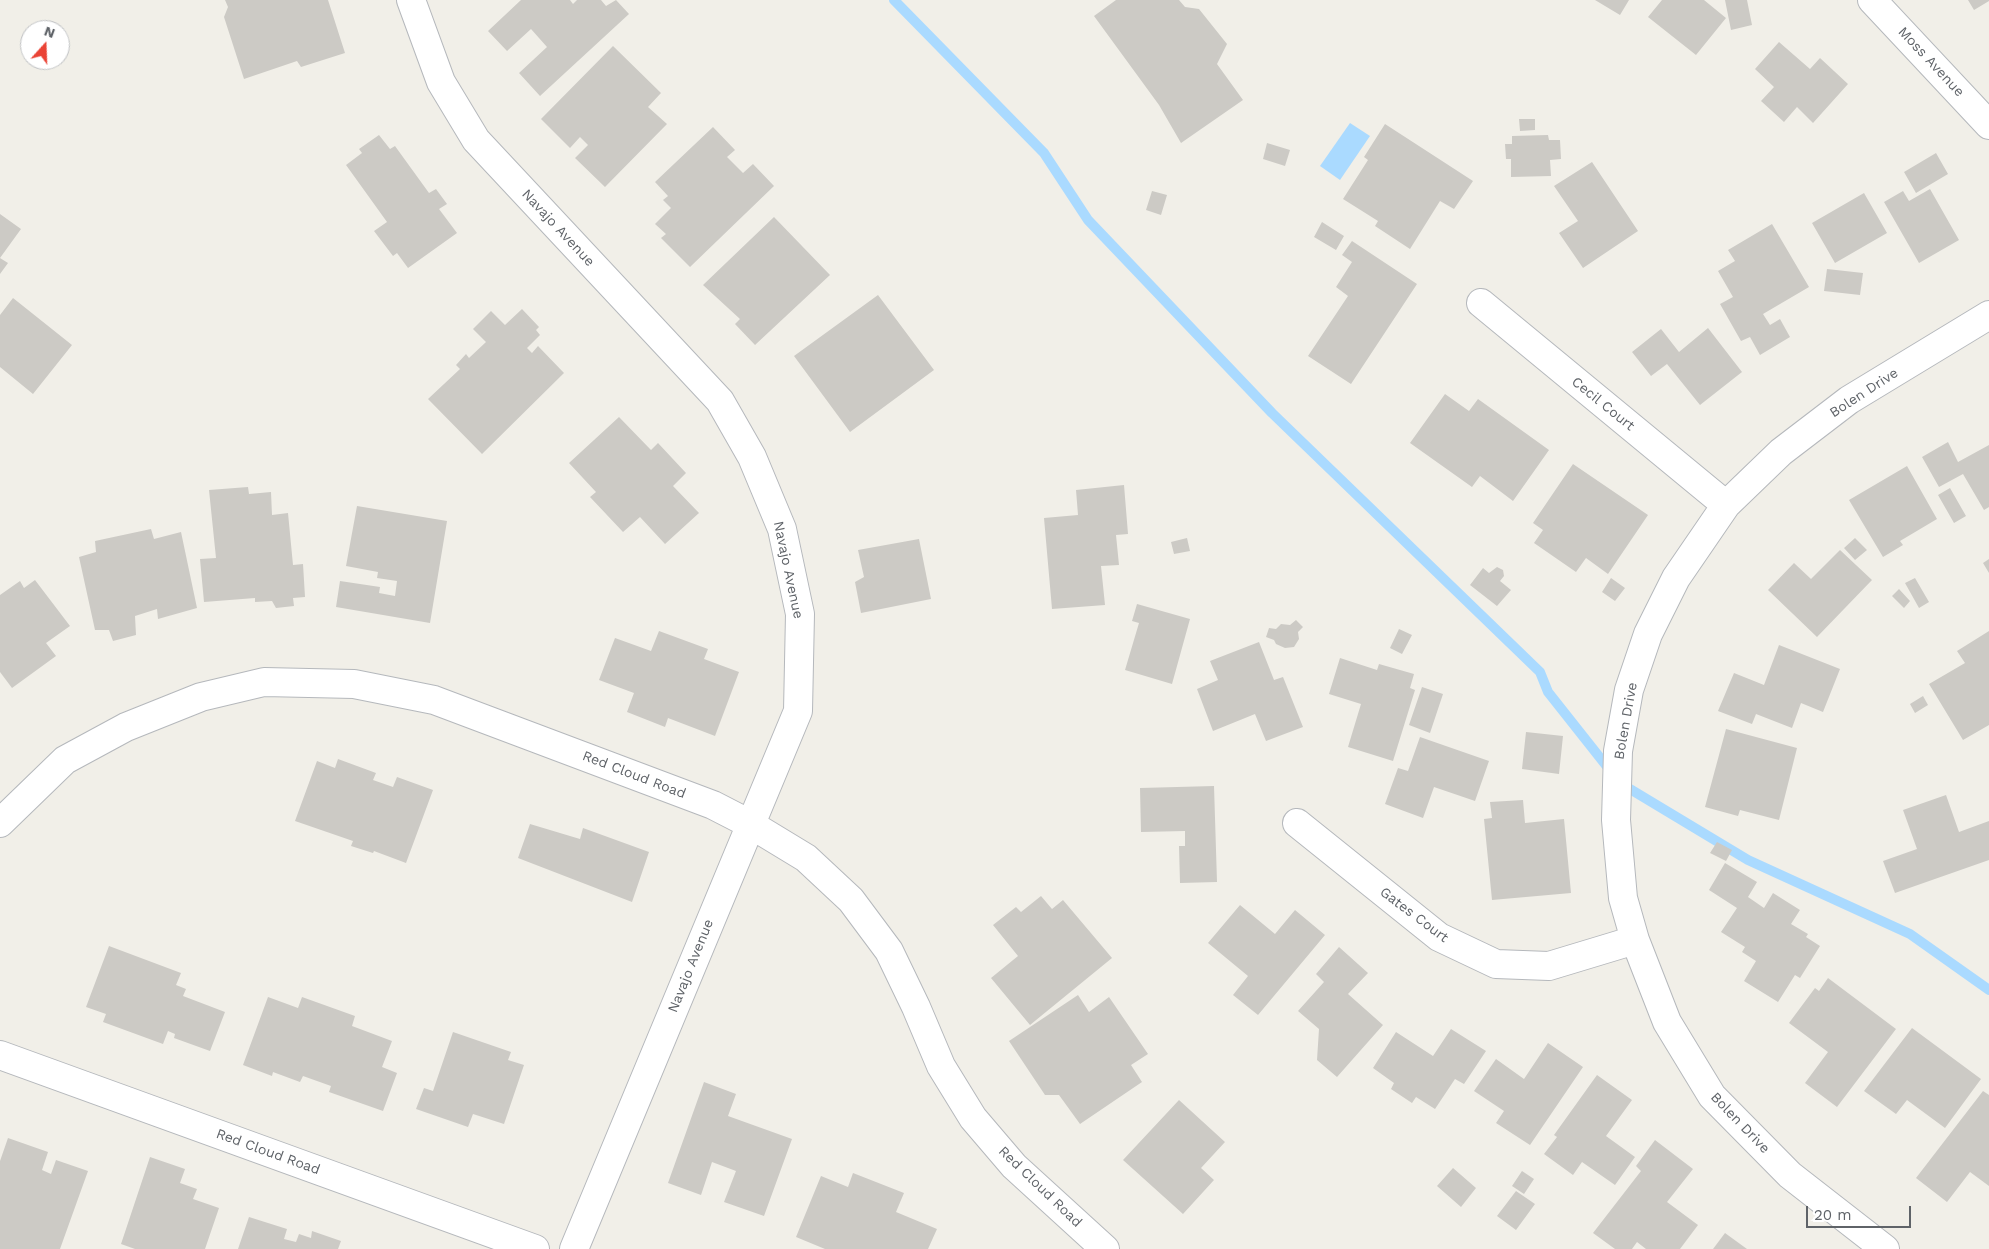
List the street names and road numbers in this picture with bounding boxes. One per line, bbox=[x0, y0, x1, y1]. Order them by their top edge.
street label: Moss Avenue bbox=[1894, 24, 1968, 100]
street label: Navajo Avenue bbox=[518, 186, 598, 270]
street label: Bolen Drive bbox=[1827, 365, 1901, 421]
street label: Cecil Court bbox=[1568, 374, 1638, 434]
street label: Navajo Avenue bbox=[769, 520, 807, 620]
street label: Bolen Drive bbox=[1611, 681, 1641, 761]
street label: Red Cloud Road bbox=[580, 748, 688, 802]
street label: Gates Court bbox=[1376, 884, 1452, 946]
street label: Navajo Avenue bbox=[665, 917, 717, 1015]
street label: Bolen Drive bbox=[1707, 1089, 1773, 1157]
street label: Red Cloud Road bbox=[214, 1125, 322, 1179]
street label: Red Cloud Road bbox=[995, 1143, 1085, 1231]

